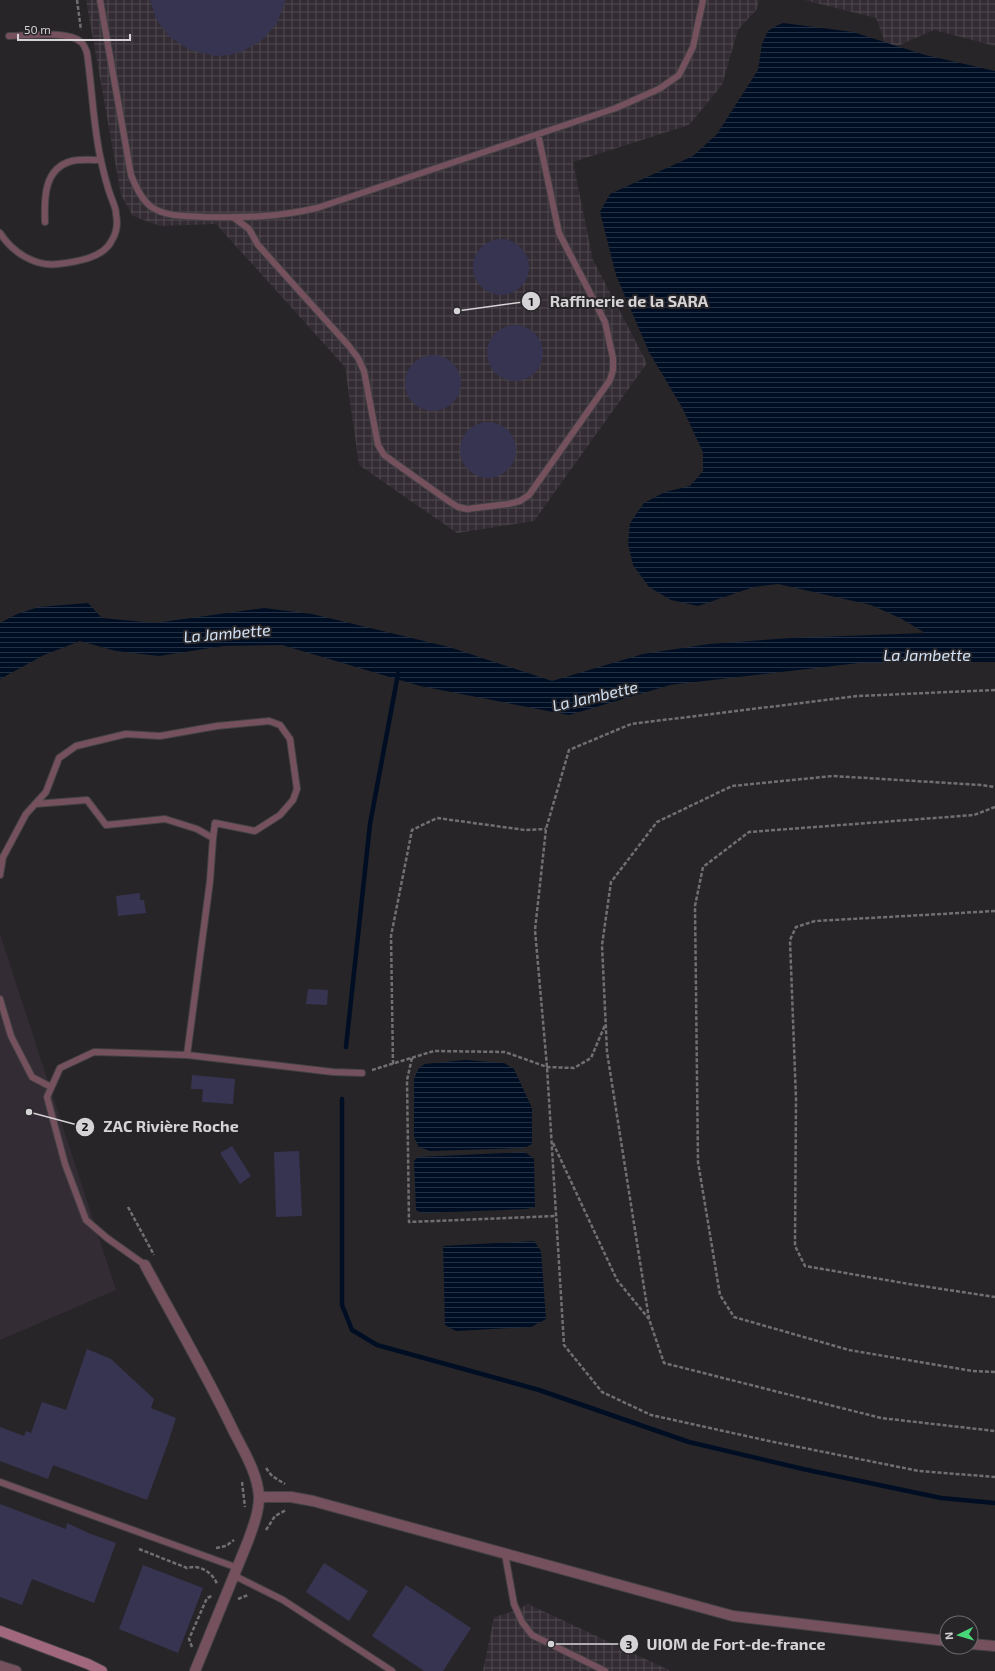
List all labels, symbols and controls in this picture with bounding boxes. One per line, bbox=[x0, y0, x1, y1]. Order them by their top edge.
scale bar bbox=[18, 16, 130, 42]
text: 50 m bbox=[24, 22, 51, 36]
callout: Raffinerie de la SARA bbox=[521, 287, 716, 315]
text: Raffinerie de la SARA bbox=[550, 291, 709, 310]
text: 1 bbox=[528, 294, 534, 308]
water label: La Jambette bbox=[183, 619, 272, 646]
water label: La Jambette bbox=[883, 645, 971, 664]
water label: La Jambette bbox=[550, 676, 640, 715]
callout: ZAC Rivière Roche bbox=[75, 1113, 247, 1141]
text: ZAC Rivière Roche bbox=[103, 1116, 239, 1135]
text: 2 bbox=[82, 1119, 89, 1133]
north arrow bbox=[939, 1615, 979, 1655]
callout: UIOM de Fort-de-france bbox=[619, 1630, 834, 1658]
text: N bbox=[942, 1631, 955, 1640]
text: UIOM de Fort-de-france bbox=[646, 1634, 826, 1653]
text: 3 bbox=[626, 1637, 633, 1651]

